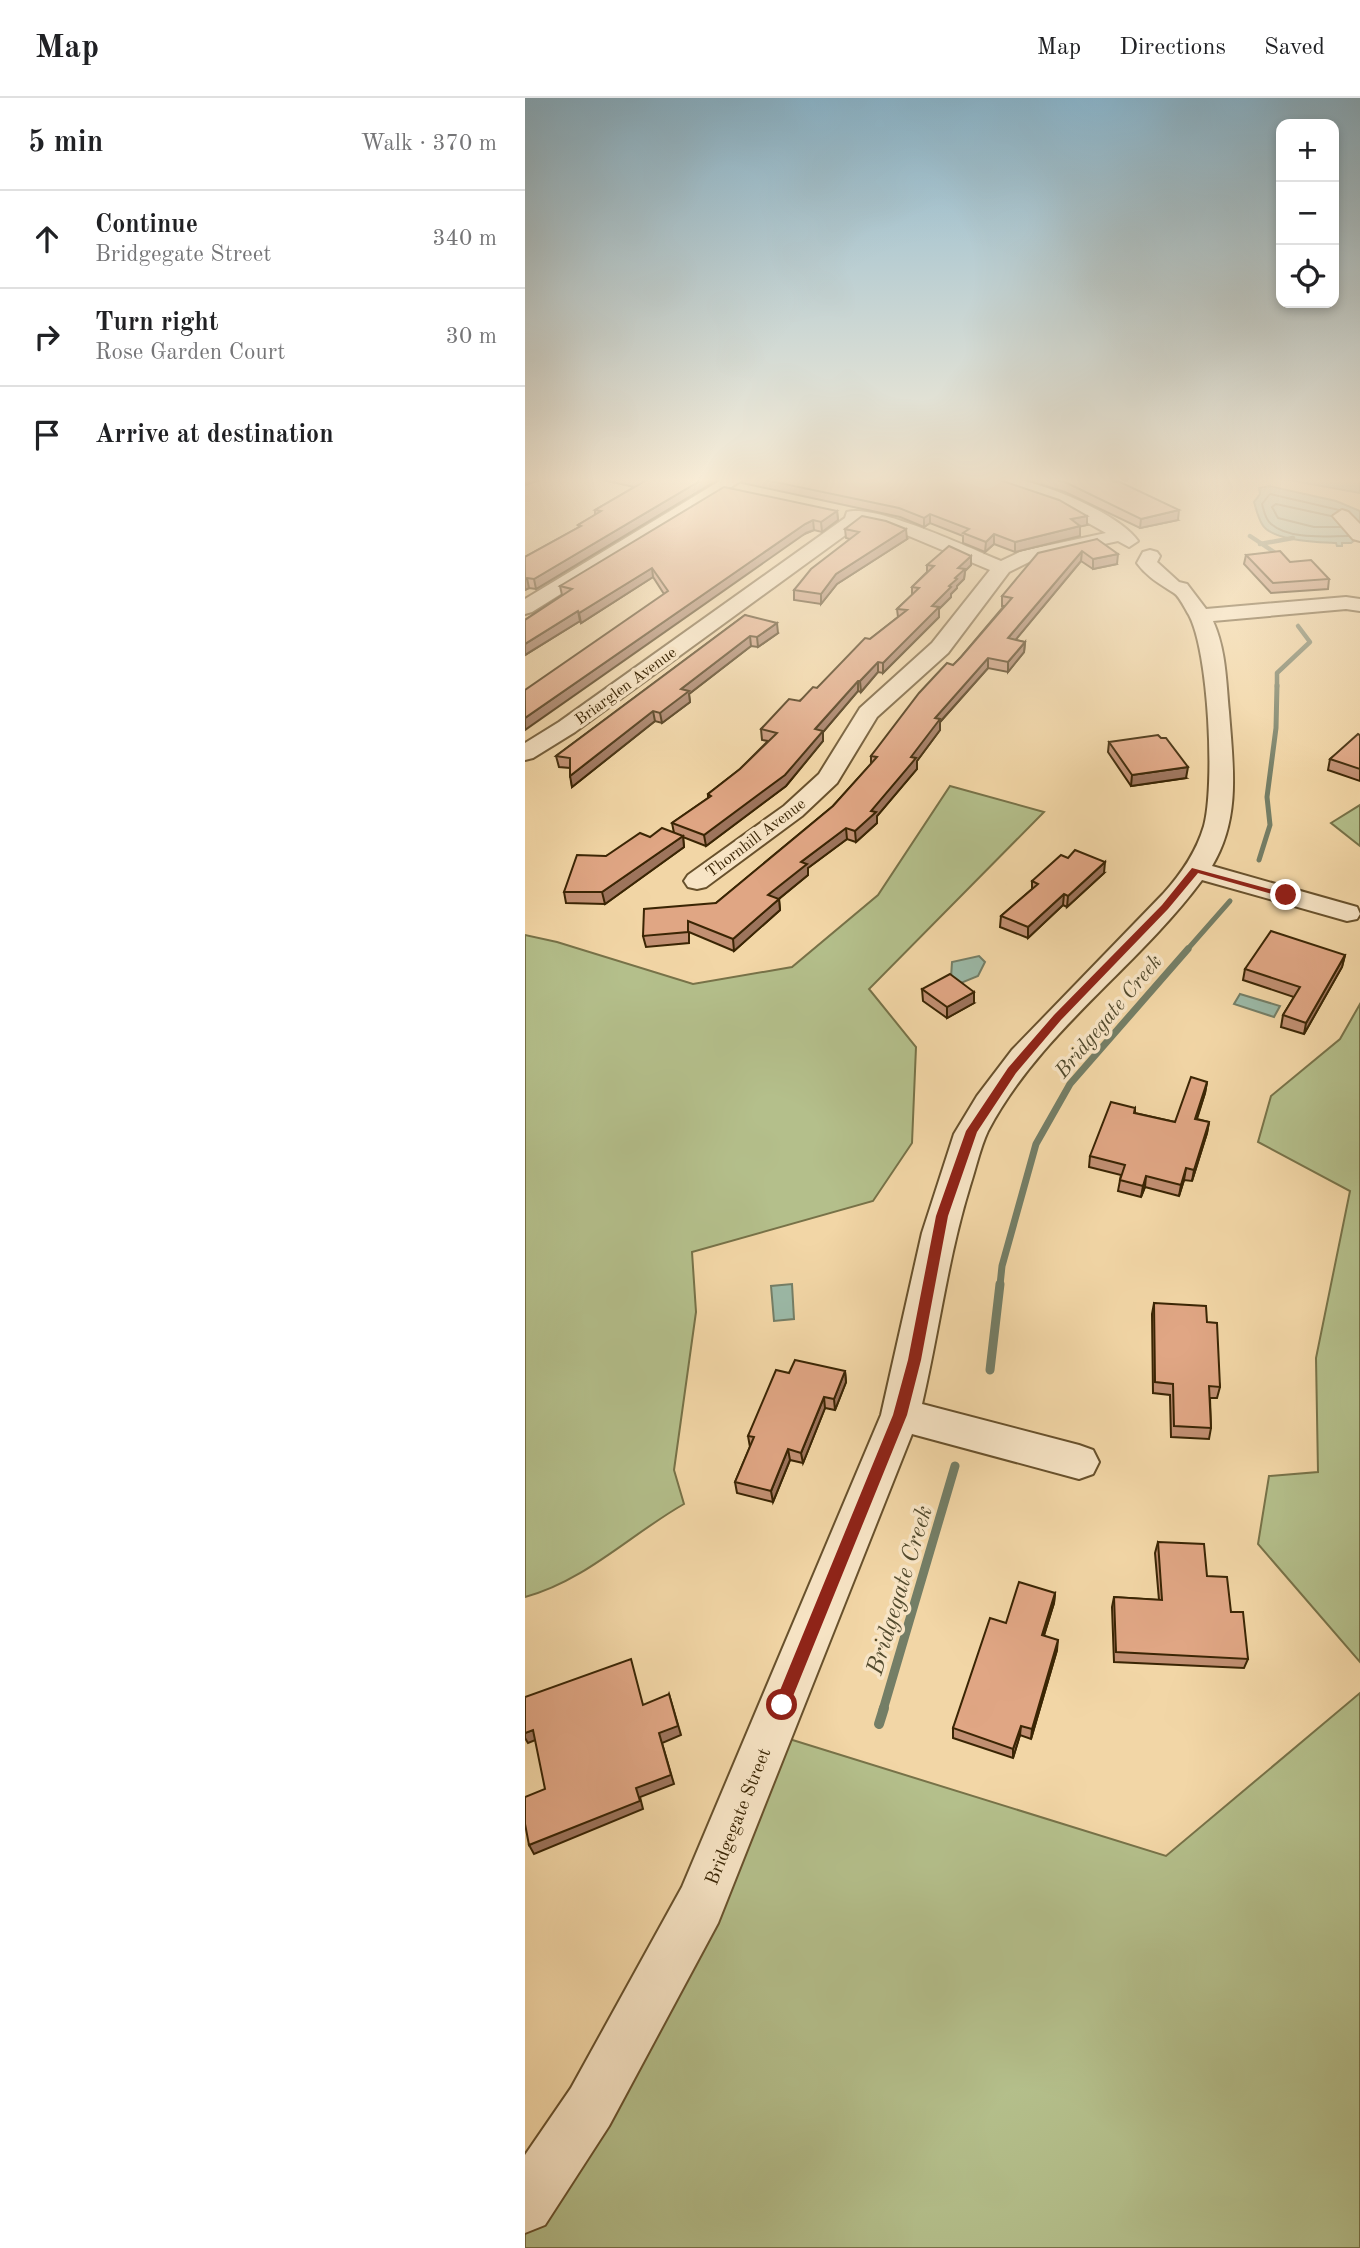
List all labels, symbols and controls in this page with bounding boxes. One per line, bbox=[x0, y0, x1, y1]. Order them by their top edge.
text: Map bbox=[35, 32, 99, 65]
text: Map bbox=[1037, 36, 1081, 60]
text: Directions bbox=[1119, 36, 1226, 60]
text: Saved bbox=[1264, 36, 1325, 60]
map controls bbox=[1276, 119, 1339, 308]
button: + bbox=[1276, 119, 1339, 182]
text: 5 min bbox=[28, 128, 103, 158]
text: Walk · 370 m bbox=[361, 132, 497, 155]
button: − bbox=[1276, 182, 1339, 245]
text: Continue bbox=[95, 212, 198, 238]
icon: ahead bbox=[28, 220, 66, 258]
text: 340 m bbox=[432, 227, 497, 250]
text: Bridgegate Street bbox=[95, 243, 271, 266]
button: locate bbox=[1276, 245, 1339, 308]
text: Turn right bbox=[95, 310, 218, 336]
icon: right bbox=[28, 318, 66, 356]
text: 30 m bbox=[446, 325, 497, 348]
text: Rose Garden Court bbox=[95, 341, 285, 364]
icon: arrive bbox=[28, 416, 66, 454]
text: Arrive at destination bbox=[95, 422, 334, 448]
street label: Briarglen Avenue bbox=[573, 645, 680, 729]
street label: Thornhill Avenue bbox=[703, 796, 809, 881]
route end bbox=[1270, 879, 1301, 910]
water label: Bridgegate Creek bbox=[1051, 951, 1167, 1083]
water label: Bridgegate Creek bbox=[863, 1503, 938, 1679]
route start bbox=[766, 1689, 797, 1720]
street label: Bridgegate Street bbox=[703, 1746, 775, 1888]

